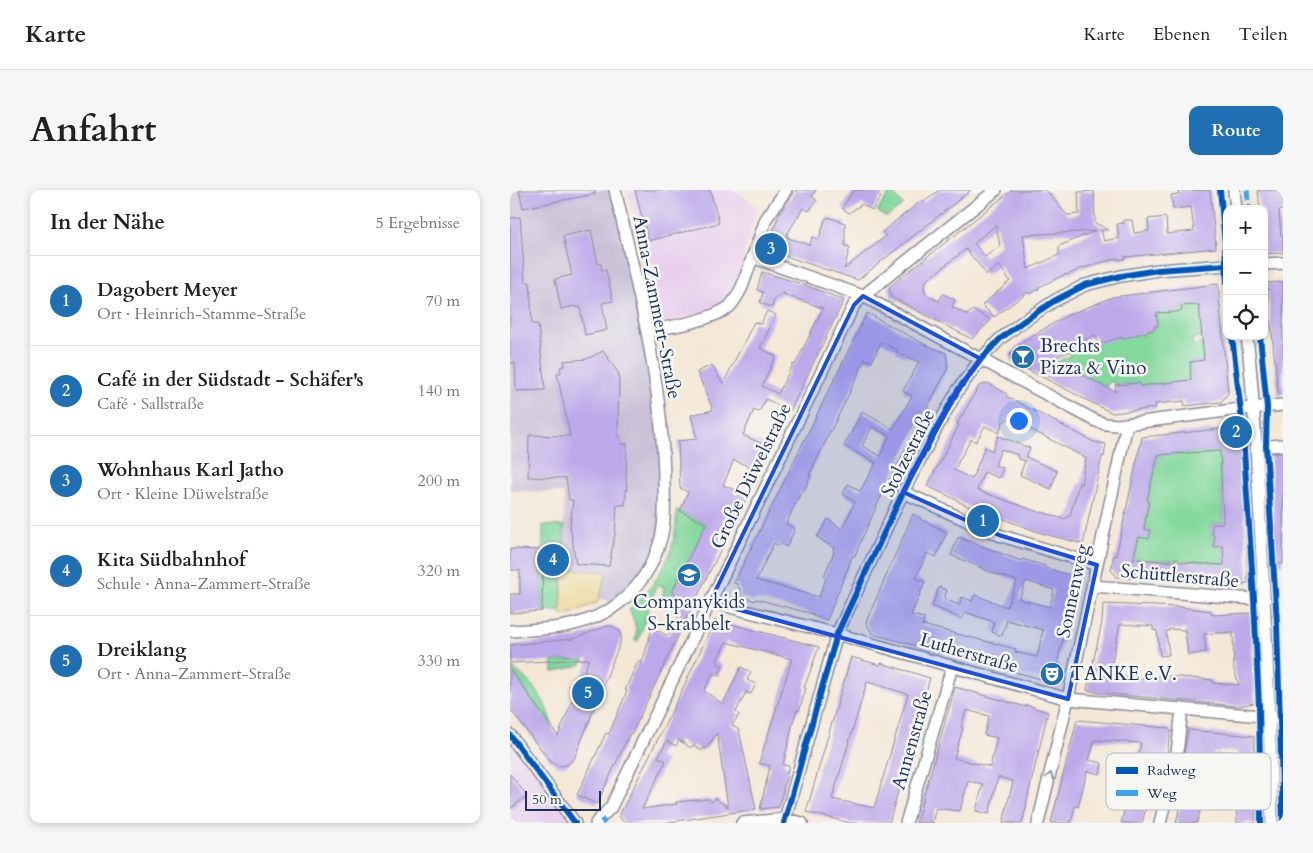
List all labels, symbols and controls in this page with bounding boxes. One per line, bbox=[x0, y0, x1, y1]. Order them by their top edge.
text: Karte bbox=[25, 18, 86, 51]
text: Karte bbox=[1083, 22, 1125, 47]
text: Ebenen bbox=[1153, 22, 1211, 47]
text: Teilen bbox=[1239, 22, 1288, 47]
text: Anfahrt bbox=[30, 106, 156, 154]
button: Route bbox=[1189, 106, 1283, 155]
map controls bbox=[1223, 205, 1268, 340]
button: + bbox=[1223, 205, 1268, 250]
text: In der Nähe bbox=[50, 208, 165, 237]
text: 5 Ergebnisse bbox=[375, 212, 460, 234]
street label: Anna-Zammert-Straße bbox=[626, 213, 688, 401]
pin: 3 bbox=[755, 230, 787, 268]
button: − bbox=[1223, 250, 1268, 295]
text: Dagobert Meyer bbox=[97, 277, 237, 303]
text: 1 bbox=[62, 290, 70, 312]
text: 70 m bbox=[426, 290, 460, 312]
button: locate bbox=[1223, 295, 1268, 340]
text: Ort · Heinrich-Stamme-Straße bbox=[97, 303, 306, 325]
place label: Brechts Pizza & Vino bbox=[1040, 333, 1146, 381]
bar icon: Brechts Pizza & Vino bbox=[1010, 344, 1036, 370]
text: Café in der Südstadt - Schäfer's bbox=[97, 367, 364, 393]
text: 2 bbox=[62, 380, 70, 402]
text: 140 m bbox=[418, 380, 460, 402]
text: Café · Sallstraße bbox=[97, 393, 204, 415]
street label: Große Düwelstraße bbox=[704, 399, 798, 553]
street label: Stolzestraße bbox=[875, 405, 941, 501]
your location bbox=[1006, 408, 1032, 434]
pin: 2 bbox=[1220, 413, 1252, 451]
text: Wohnhaus Karl Jatho bbox=[97, 457, 284, 483]
text: 3 bbox=[62, 470, 70, 492]
text: 200 m bbox=[418, 470, 460, 492]
text: Ort · Kleine Düwelstraße bbox=[97, 483, 269, 505]
pin: 1 bbox=[967, 502, 999, 540]
pin: 4 bbox=[537, 541, 569, 579]
street label: Sonnenweg bbox=[1050, 541, 1096, 640]
text: Kita Südbahnhof bbox=[97, 547, 246, 573]
street label: Schüttlerstraße bbox=[1120, 558, 1240, 594]
text: 4 bbox=[62, 560, 70, 582]
text: 320 m bbox=[418, 560, 460, 582]
school or university icon: Companykids S-krabbelt bbox=[676, 562, 702, 588]
text: Schule · Anna-Zammert-Straße bbox=[97, 573, 311, 595]
place label: Companykids S-krabbelt bbox=[633, 589, 745, 637]
street label: Lutherstraße bbox=[917, 627, 1021, 679]
text: Dreiklang bbox=[97, 637, 186, 663]
text: 5 bbox=[62, 650, 70, 672]
text: 330 m bbox=[418, 650, 460, 672]
theatre icon: TANKE e.V. bbox=[1039, 661, 1065, 687]
place label: TANKE e.V. bbox=[1070, 661, 1177, 687]
text: Ort · Anna-Zammert-Straße bbox=[97, 663, 291, 685]
pin: 5 bbox=[572, 674, 604, 712]
street label: Annenstraße bbox=[885, 687, 939, 793]
legend bbox=[1106, 753, 1271, 810]
text: Radweg bbox=[1147, 761, 1196, 780]
one-way arrow bbox=[1044, 771, 1055, 780]
text: Weg bbox=[1146, 784, 1177, 803]
scale bar bbox=[525, 788, 601, 811]
text: 50 m bbox=[532, 790, 562, 809]

